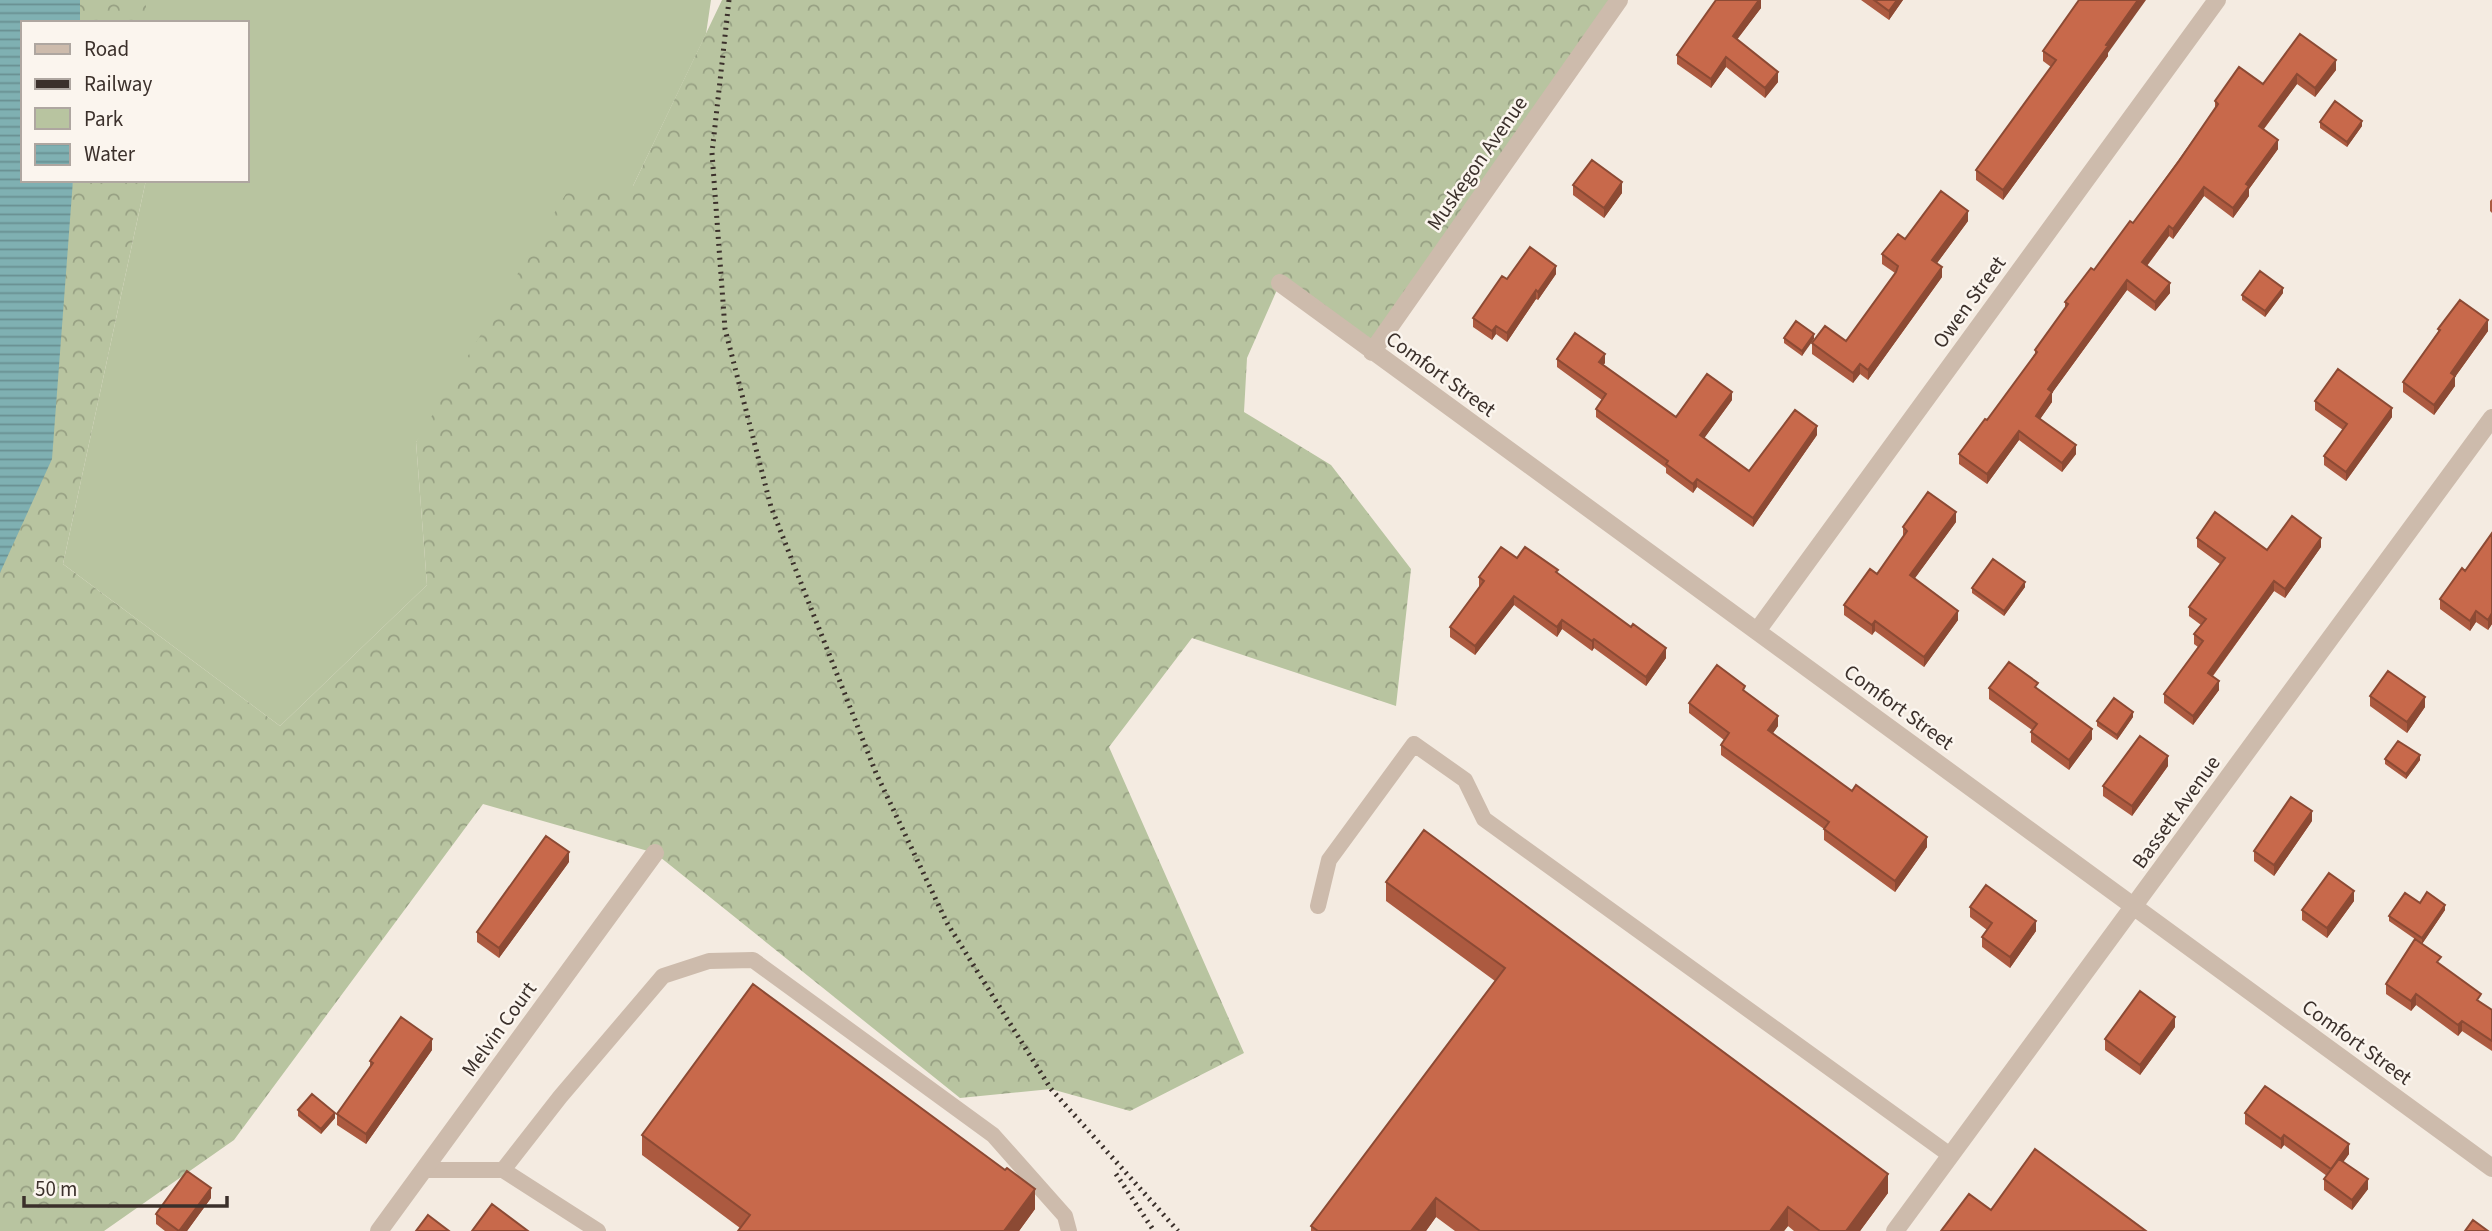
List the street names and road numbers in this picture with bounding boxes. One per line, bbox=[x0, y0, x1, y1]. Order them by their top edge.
street label: Muskegon Avenue bbox=[1419, 90, 1535, 236]
street label: Owen Street bbox=[1925, 250, 2013, 354]
street label: Comfort Street bbox=[1380, 324, 1502, 424]
street label: Comfort Street bbox=[1838, 657, 1960, 757]
street label: Bassett Avenue bbox=[2125, 749, 2227, 875]
street label: Melvin Court bbox=[454, 975, 544, 1083]
street label: Comfort Street bbox=[2296, 992, 2418, 1092]

